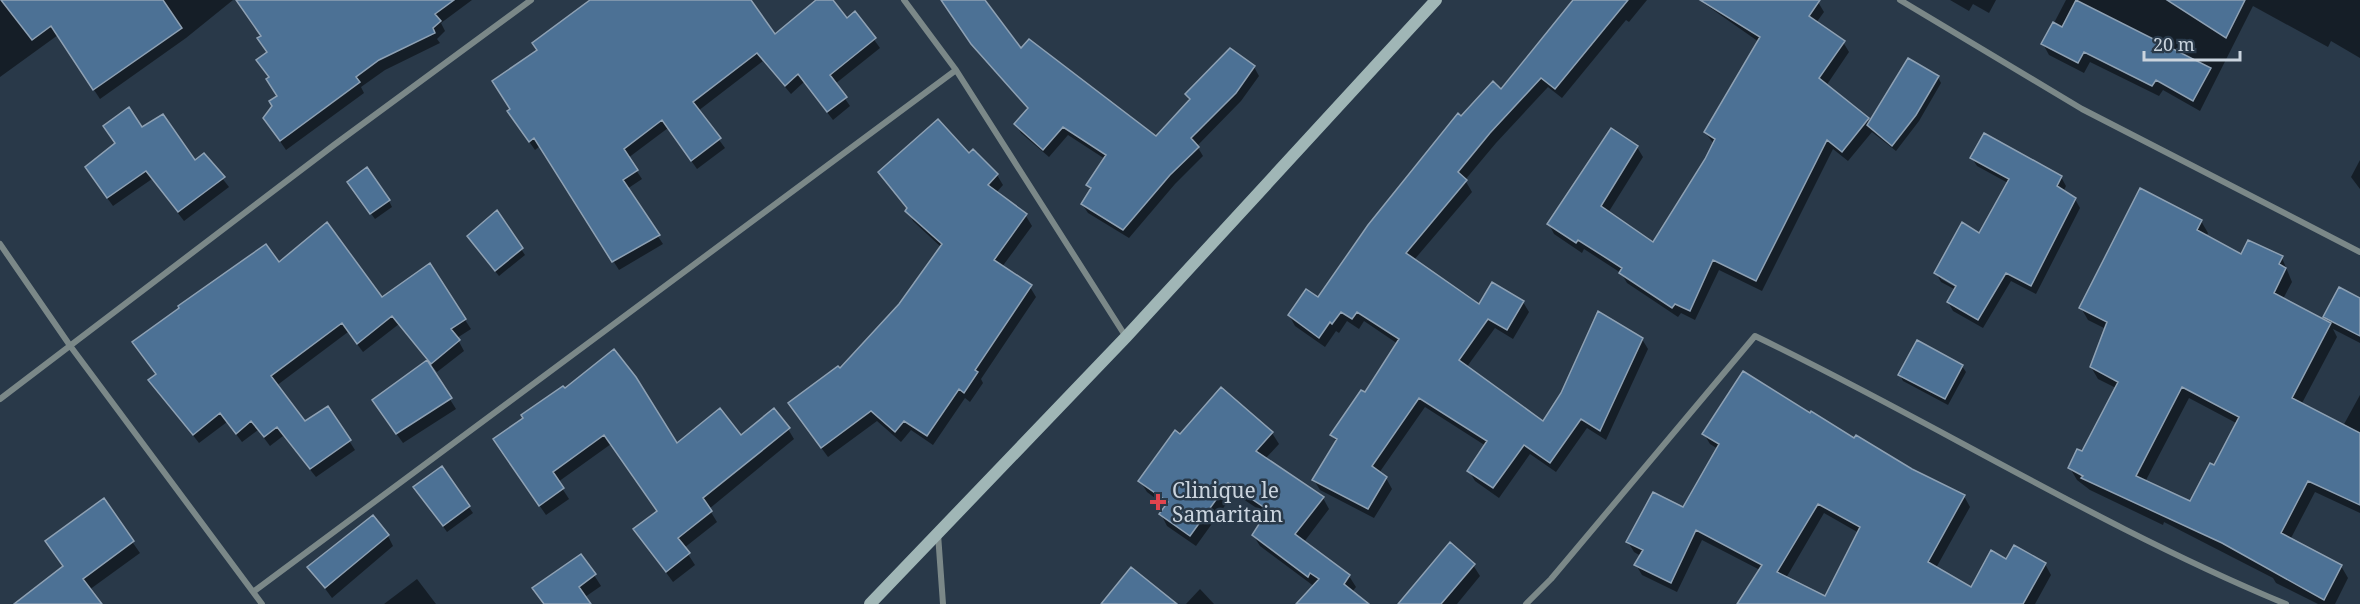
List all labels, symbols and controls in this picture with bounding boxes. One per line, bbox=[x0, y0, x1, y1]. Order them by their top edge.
scale bar bbox=[2144, 24, 2240, 62]
text: 20 m bbox=[2153, 32, 2195, 56]
place label: Clinique le Samaritain bbox=[1172, 476, 1283, 528]
marker: Clinique le Samaritain bbox=[1149, 493, 1167, 511]

